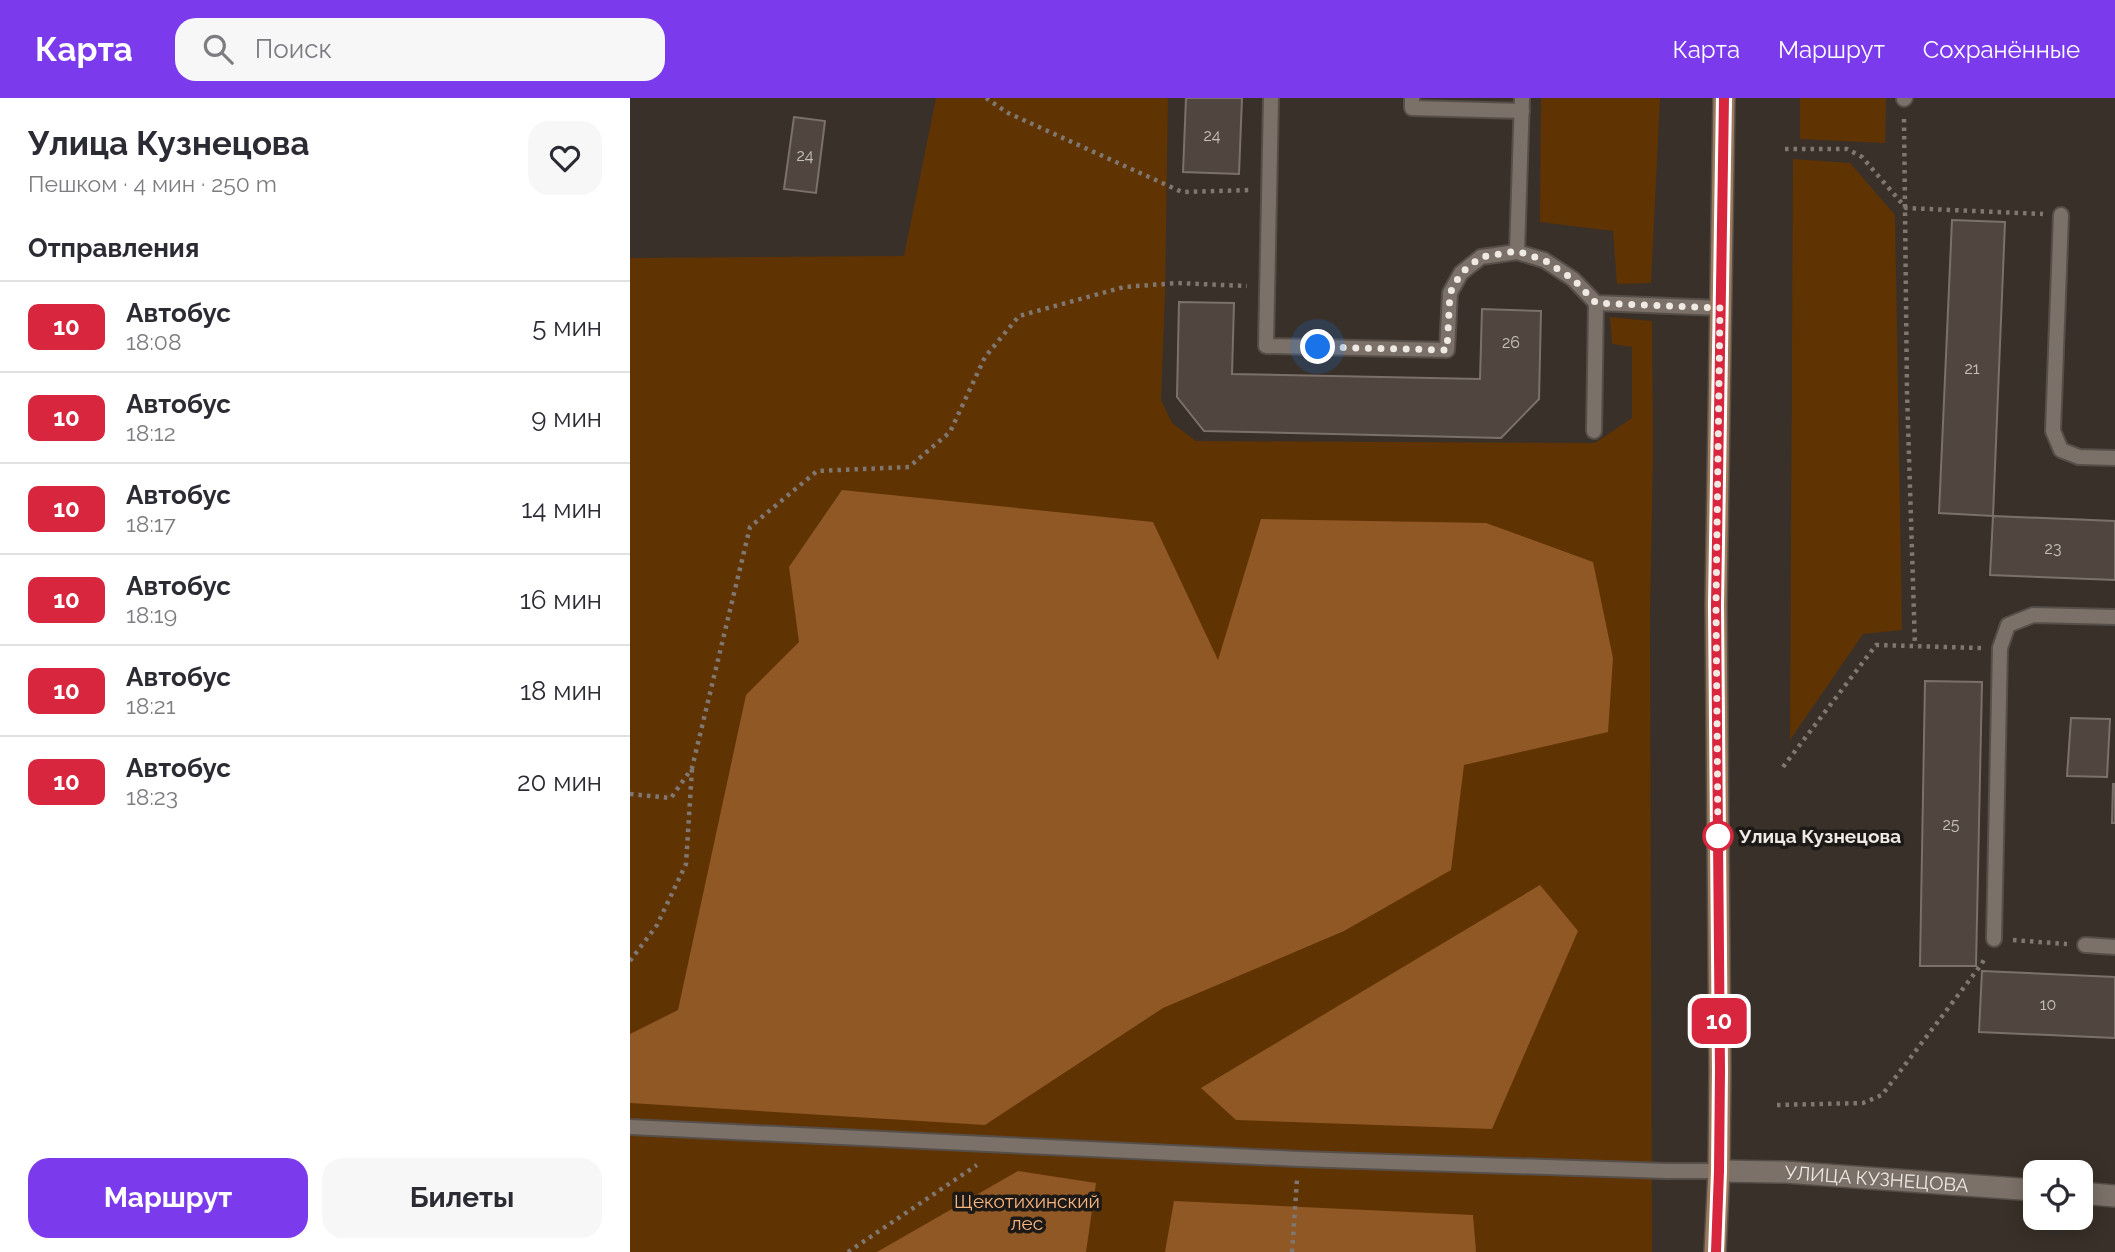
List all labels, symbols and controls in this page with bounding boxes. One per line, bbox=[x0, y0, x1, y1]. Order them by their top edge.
search box bbox=[175, 18, 665, 81]
text: Карта bbox=[35, 30, 133, 69]
icon: search bbox=[199, 30, 237, 68]
text: Поиск bbox=[255, 34, 332, 64]
text: Карта bbox=[1672, 35, 1740, 64]
text: Маршрут bbox=[1778, 35, 1885, 64]
text: Сохранённые bbox=[1923, 35, 2080, 64]
button: heart bbox=[528, 121, 602, 195]
text: Улица Кузнецова bbox=[28, 124, 310, 163]
house number: 24 bbox=[1203, 126, 1221, 145]
house number: 24 bbox=[796, 146, 814, 165]
text: Пешком · 4 мин · 250 m bbox=[28, 170, 277, 197]
text: Отправления bbox=[28, 233, 199, 263]
text: Автобус bbox=[126, 298, 231, 328]
text: 10 bbox=[53, 312, 80, 341]
text: 5 мин bbox=[532, 312, 602, 342]
text: 18:08 bbox=[126, 328, 182, 355]
your location bbox=[1300, 329, 1335, 364]
house number: 26 bbox=[1502, 333, 1520, 352]
house number: 21 bbox=[1964, 359, 1980, 378]
text: Автобус bbox=[126, 389, 231, 419]
text: 10 bbox=[53, 403, 80, 432]
text: 9 мин bbox=[531, 403, 602, 433]
text: 18:12 bbox=[126, 419, 176, 446]
text: Автобус bbox=[126, 480, 231, 510]
text: 10 bbox=[53, 494, 80, 523]
text: 14 мин bbox=[521, 494, 602, 524]
text: 18:17 bbox=[126, 510, 176, 537]
house number: 23 bbox=[2045, 539, 2061, 558]
text: Автобус bbox=[126, 571, 231, 601]
text: 10 bbox=[53, 585, 80, 614]
text: 16 мин bbox=[520, 585, 602, 615]
text: 18:19 bbox=[126, 601, 177, 628]
text: Автобус bbox=[126, 662, 231, 692]
text: 10 bbox=[53, 676, 80, 705]
text: 18 мин bbox=[520, 676, 602, 706]
text: 18:21 bbox=[126, 692, 176, 719]
text: Автобус bbox=[126, 753, 231, 783]
text: 10 bbox=[53, 767, 80, 796]
text: 20 мин bbox=[517, 767, 602, 797]
text: 18:23 bbox=[126, 783, 178, 810]
house number: 25 bbox=[1942, 815, 1960, 834]
marker: Улица Кузнецова bbox=[1703, 821, 1733, 851]
place label: Улица Кузнецова bbox=[1738, 825, 1901, 847]
house number: 10 bbox=[2040, 995, 2056, 1014]
line badge: 10 bbox=[1688, 998, 1750, 1044]
text: 10 bbox=[1706, 1006, 1732, 1035]
button: Маршрут bbox=[28, 1158, 308, 1238]
button: Билеты bbox=[322, 1158, 602, 1238]
map controls bbox=[2023, 1160, 2093, 1230]
button: locate bbox=[2023, 1160, 2093, 1230]
street label: УЛИЦА КУЗНЕЦОВА bbox=[1784, 1161, 1970, 1196]
park label: Щекотихинский лес bbox=[954, 1190, 1100, 1234]

